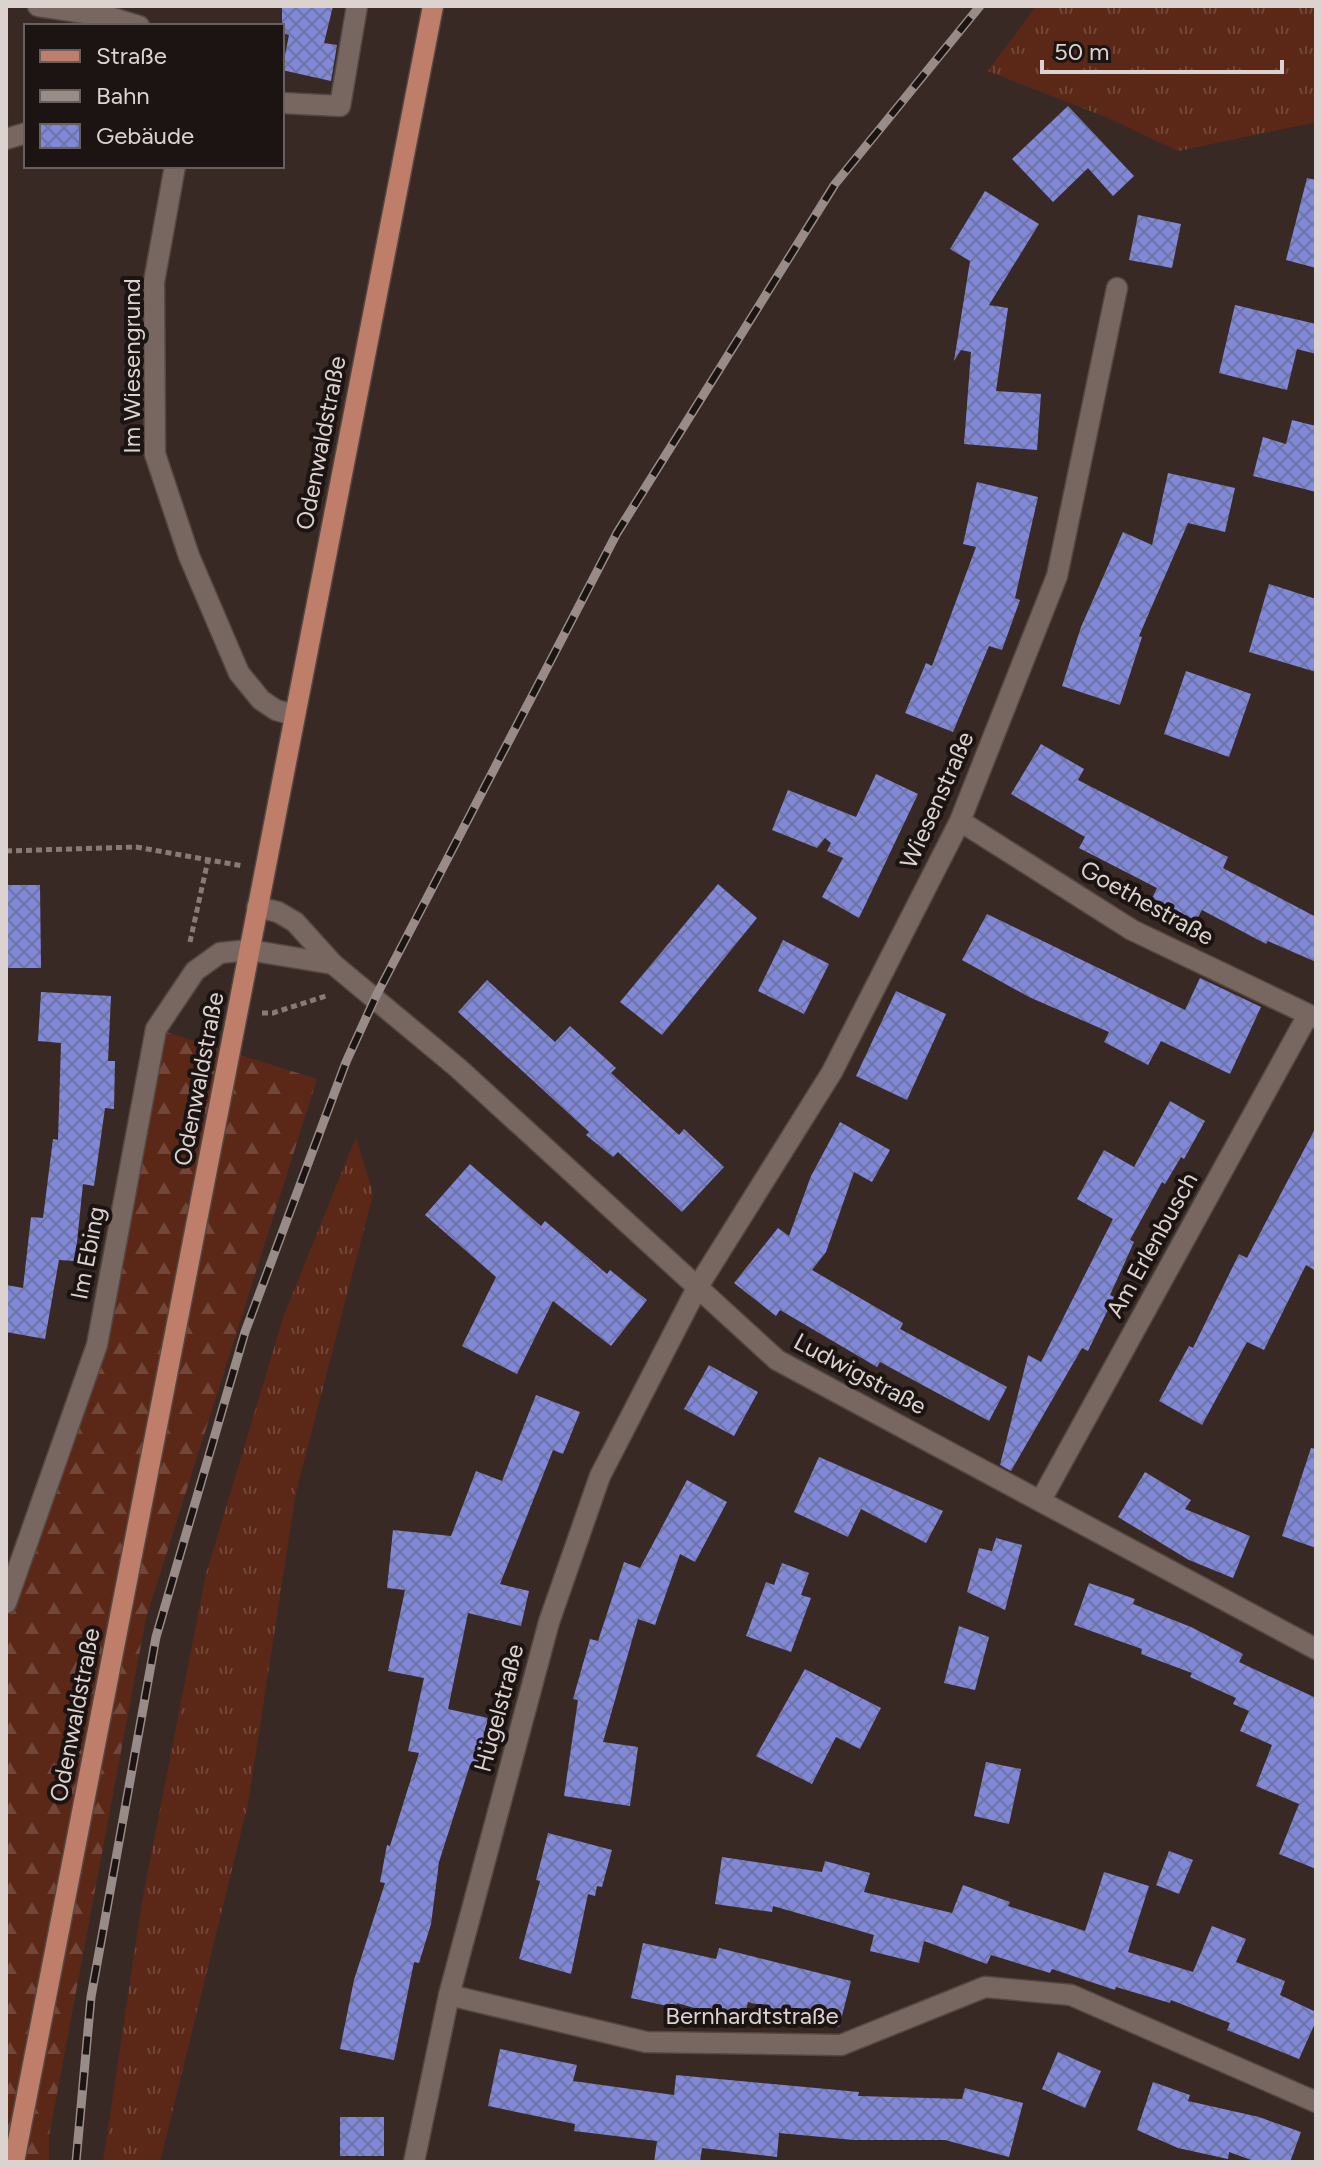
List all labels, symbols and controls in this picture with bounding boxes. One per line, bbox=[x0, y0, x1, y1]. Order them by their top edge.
legend bbox=[24, 24, 284, 168]
scale bar bbox=[1042, 24, 1282, 74]
text: 50 m bbox=[1054, 37, 1110, 66]
text: Straße bbox=[96, 41, 167, 70]
text: Bahn bbox=[96, 81, 150, 110]
text: Gebäude bbox=[96, 121, 194, 150]
street label: Im Wiesengrund bbox=[117, 278, 146, 454]
street label: Odenwaldstraße bbox=[289, 354, 352, 532]
street label: Wiesenstraße bbox=[893, 727, 980, 873]
street label: Goethestraße bbox=[1075, 854, 1219, 951]
street label: Odenwaldstraße bbox=[167, 990, 230, 1168]
street label: Am Erlenbusch bbox=[1100, 1167, 1203, 1323]
street label: Im Ebing bbox=[64, 1204, 111, 1302]
street label: Ludwigstraße bbox=[789, 1327, 931, 1421]
street label: Odenwaldstraße bbox=[43, 1626, 106, 1804]
street label: Hügelstraße bbox=[468, 1641, 529, 1775]
street label: Bernhardtstraße bbox=[665, 2001, 839, 2030]

